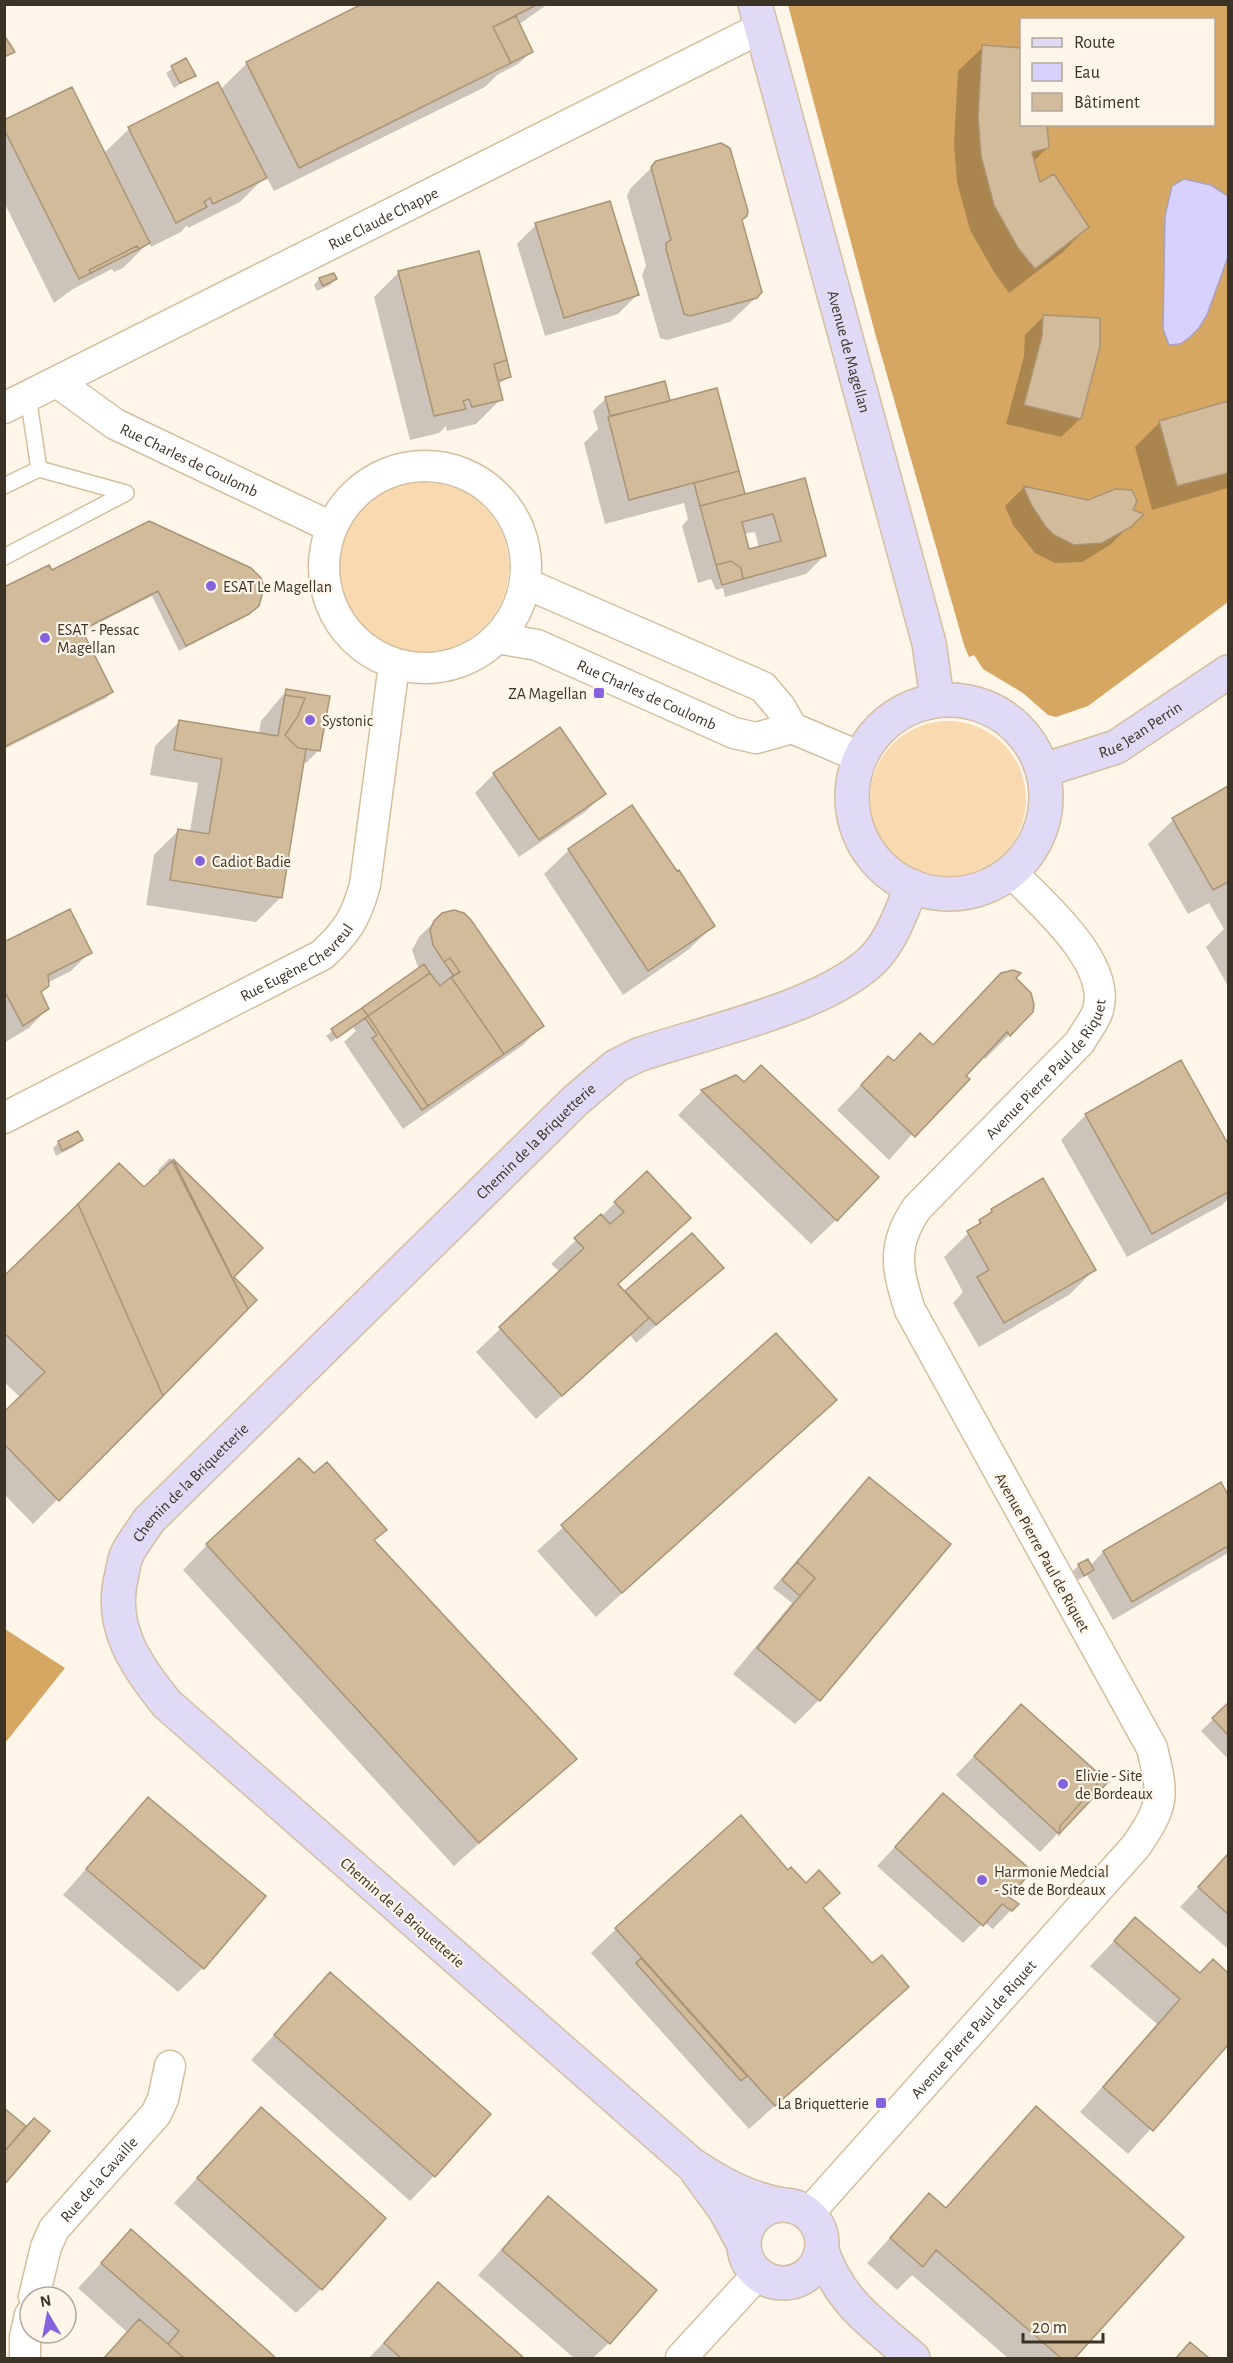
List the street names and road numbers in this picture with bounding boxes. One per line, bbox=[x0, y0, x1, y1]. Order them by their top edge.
street label: Rue Claude Chappe bbox=[326, 184, 441, 253]
street label: Avenue de Magellan bbox=[824, 289, 873, 415]
street label: Rue Charles de Coulomb bbox=[117, 421, 260, 500]
street label: Rue Charles de Coulomb bbox=[574, 657, 719, 733]
street label: Rue Jean Perrin bbox=[1097, 699, 1185, 761]
street label: Rue Eugène Chevreul bbox=[238, 921, 356, 1005]
street label: Avenue Pierre Paul de Riquet bbox=[983, 999, 1109, 1142]
street label: Chemin de la Briquetterie bbox=[473, 1080, 599, 1202]
street label: Chemin de la Briquetterie bbox=[130, 1420, 252, 1545]
street label: Avenue Pierre Paul de Riquet bbox=[992, 1470, 1093, 1635]
street label: Chemin de la Briquetterie bbox=[337, 1855, 468, 1971]
street label: Avenue Pierre Paul de Riquet bbox=[908, 1957, 1039, 2102]
street label: Rue de la Cavaille bbox=[57, 2134, 141, 2225]

